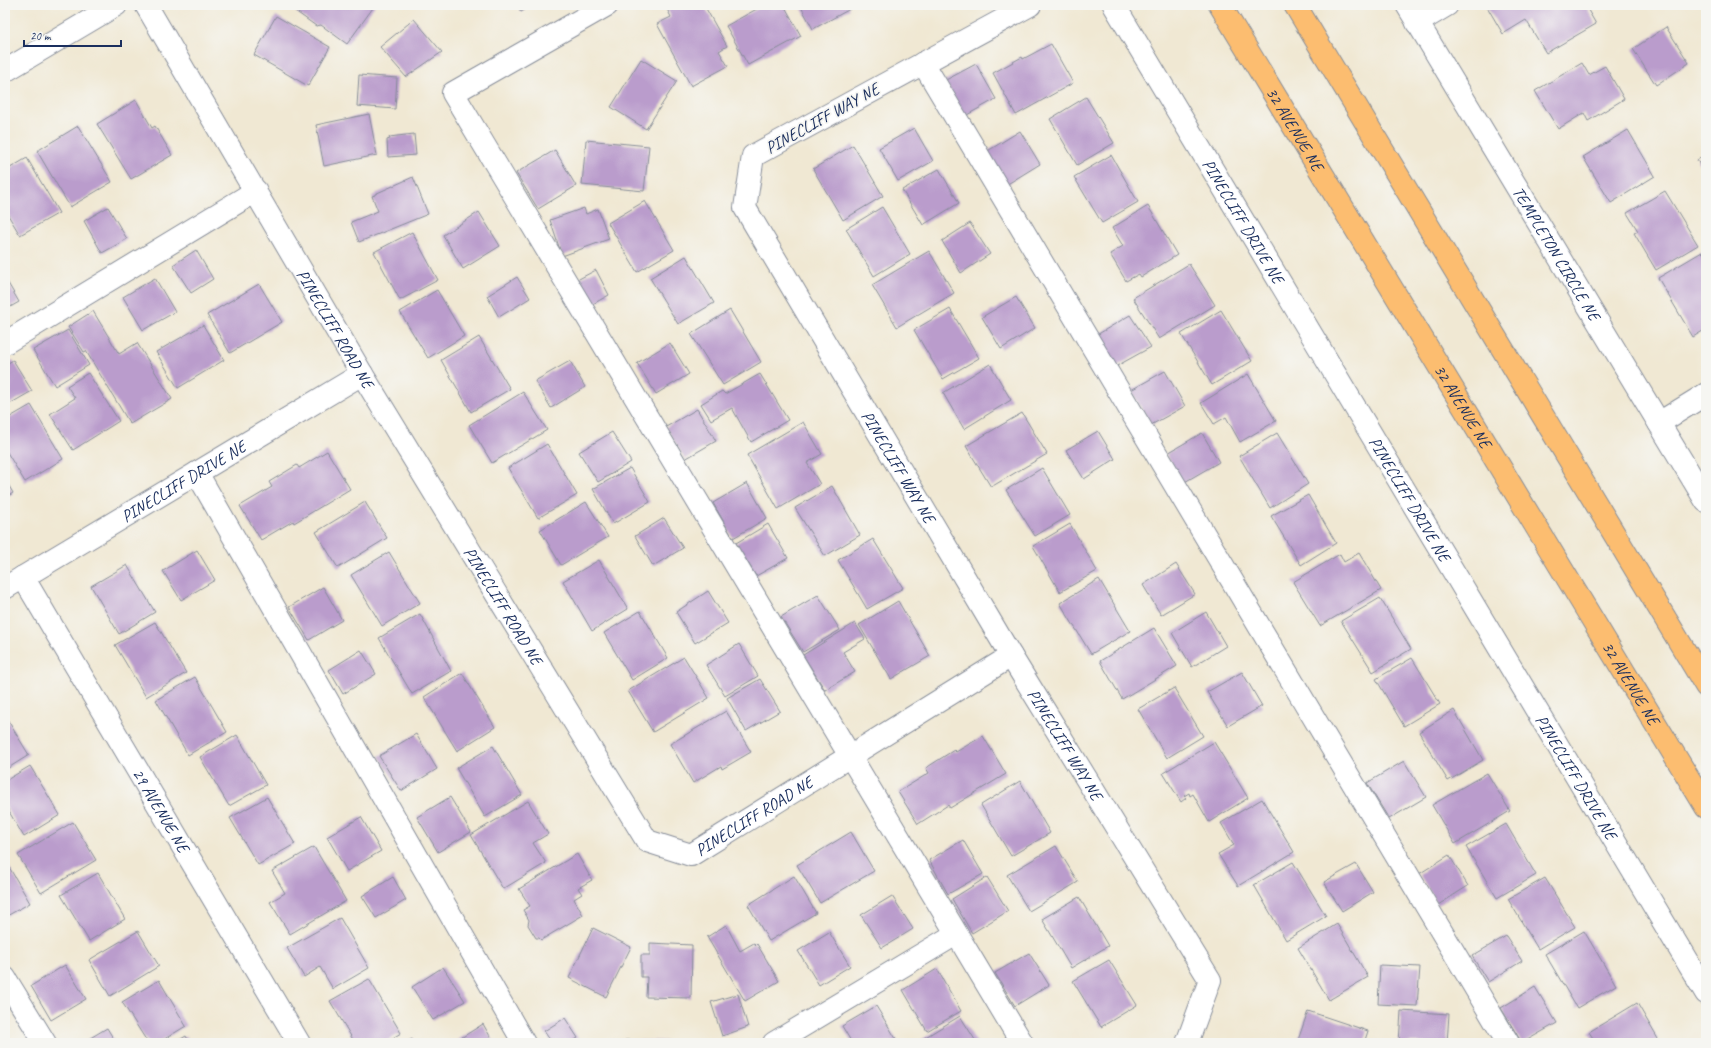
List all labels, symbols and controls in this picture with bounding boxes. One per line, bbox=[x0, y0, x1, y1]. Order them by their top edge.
scale bar bbox=[24, 22, 121, 48]
text: 20 m bbox=[30, 28, 52, 44]
street label: PINECLIFF WAY NE bbox=[762, 77, 885, 158]
street label: 32 AVENUE NE bbox=[1261, 84, 1329, 177]
street label: PINECLIFF DRIVE NE bbox=[1198, 155, 1290, 290]
street label: TEMPLETON CIRCLE NE bbox=[1508, 183, 1606, 327]
street label: PINECLIFF ROAD NE bbox=[292, 266, 380, 395]
street label: 32 AVENUE NE bbox=[1429, 361, 1497, 454]
street label: PINECLIFF WAY NE bbox=[857, 407, 941, 529]
street label: PINECLIFF DRIVE NE bbox=[1364, 433, 1456, 568]
street label: PINECLIFF DRIVE NE bbox=[117, 435, 252, 527]
street label: PINECLIFF ROAD NE bbox=[459, 543, 548, 671]
street label: 32 AVENUE NE bbox=[1597, 638, 1665, 731]
street label: PINECLIFF WAY NE bbox=[1023, 685, 1109, 807]
street label: PINECLIFF DRIVE NE bbox=[1531, 711, 1623, 846]
street label: 29 AVENUE NE bbox=[128, 765, 195, 859]
street label: PINECLIFF ROAD NE bbox=[692, 770, 819, 861]

